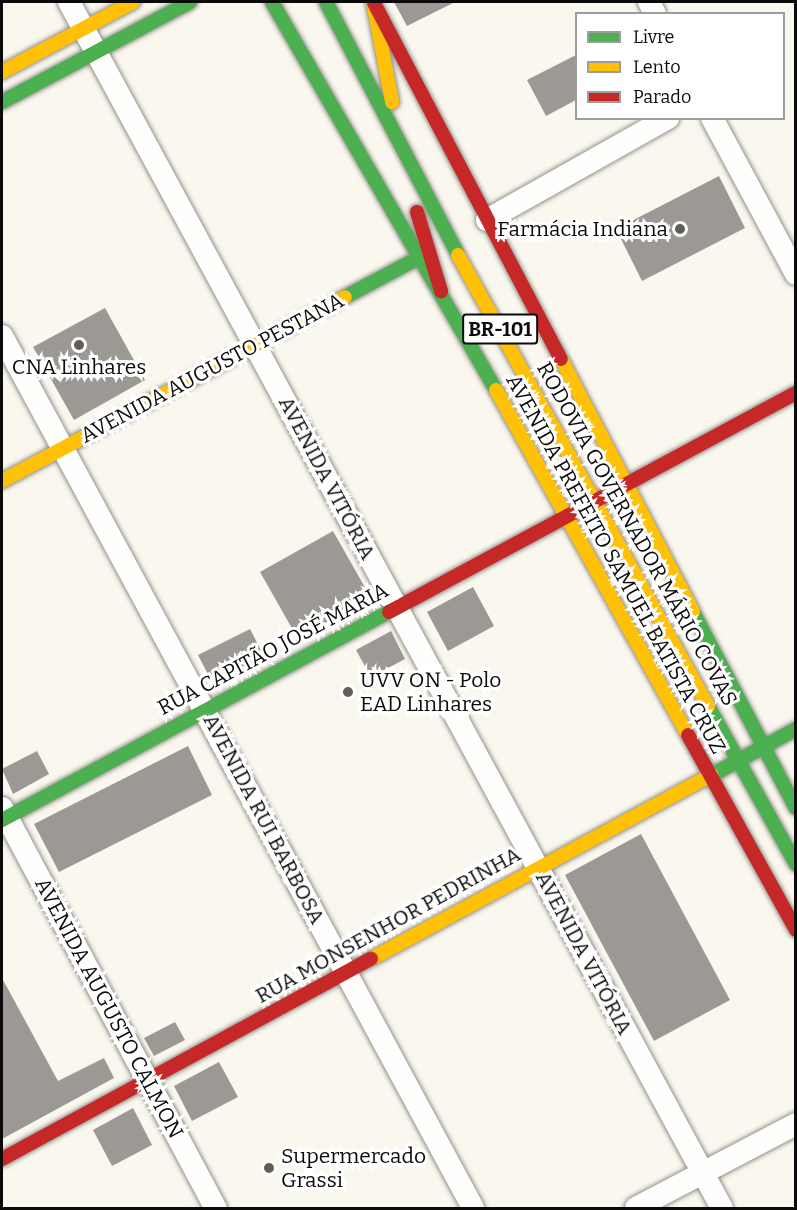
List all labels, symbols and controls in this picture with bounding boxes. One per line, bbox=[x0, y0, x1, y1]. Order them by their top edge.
legend bbox=[575, 12, 785, 120]
text: Livre bbox=[633, 26, 674, 48]
text: Lento bbox=[633, 56, 681, 78]
text: Parado bbox=[633, 86, 691, 108]
place label: Farmácia Indiana bbox=[497, 216, 668, 242]
marker: Farmácia Indiana bbox=[673, 222, 687, 236]
street label: AVENIDA AUGUSTO PESTANA bbox=[76, 288, 348, 448]
road number: BR-101 bbox=[461, 312, 539, 346]
marker: CNA Linhares bbox=[72, 338, 86, 352]
place label: CNA Linhares bbox=[12, 354, 146, 380]
street label: RODOVIA GOVERNADOR MÁRIO COVAS bbox=[532, 358, 742, 710]
street label: AVENIDA PREFEITO SAMUEL BATISTA CRUZ bbox=[501, 370, 731, 758]
street label: AVENIDA VITÓRIA bbox=[273, 392, 381, 564]
street label: RUA CAPITÃO JOSÉ MARIA bbox=[153, 577, 393, 721]
place label: UVV ON - Polo EAD Linhares bbox=[360, 667, 501, 717]
marker: UVV ON - Polo EAD Linhares bbox=[341, 685, 355, 699]
street label: AVENIDA RUI BARBOSA bbox=[198, 710, 330, 928]
street label: RUA MONSENHOR PEDRINHA bbox=[251, 841, 525, 1009]
street label: AVENIDA VITÓRIA bbox=[530, 867, 638, 1039]
street label: AVENIDA AUGUSTO CALMON bbox=[29, 873, 189, 1143]
place label: Supermercado Grassi bbox=[281, 1143, 426, 1193]
marker: Supermercado Grassi bbox=[262, 1161, 276, 1175]

